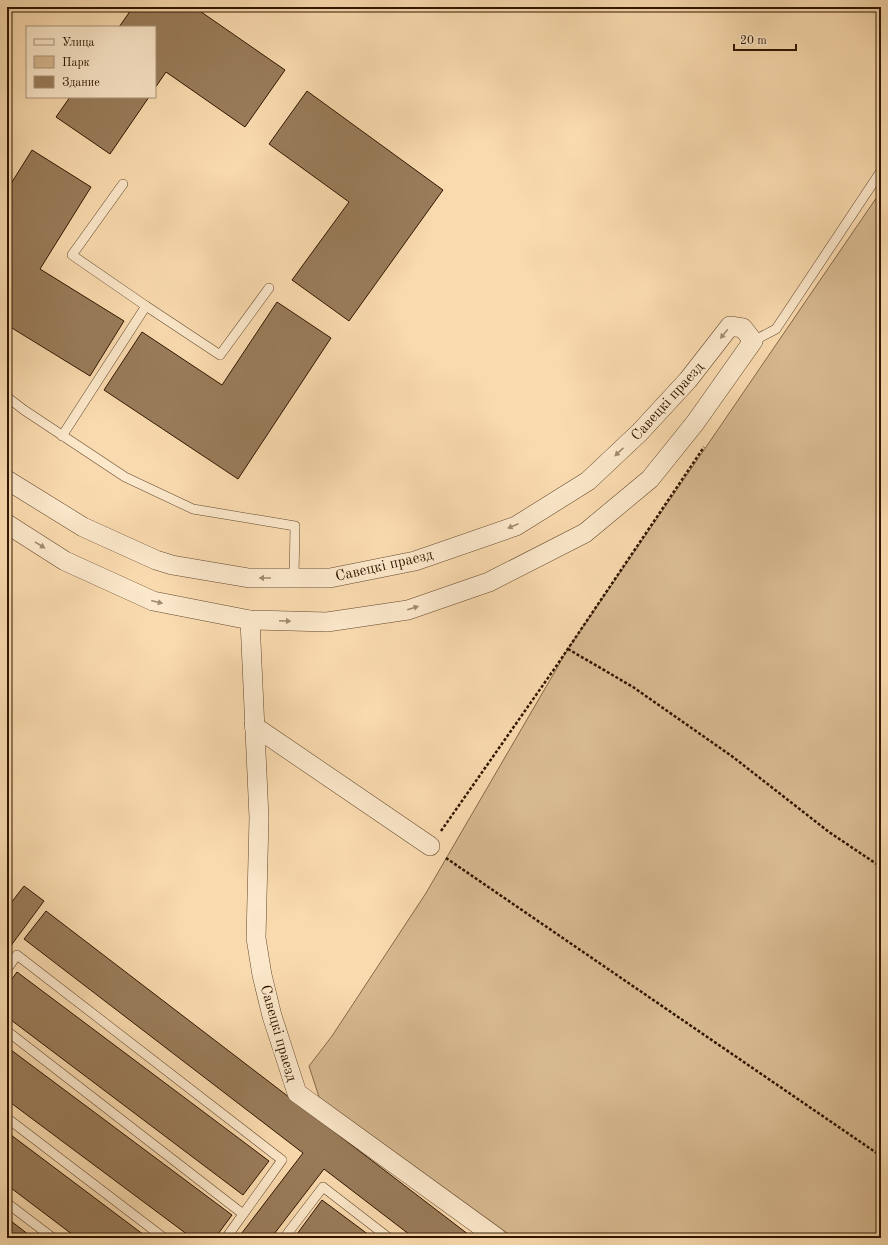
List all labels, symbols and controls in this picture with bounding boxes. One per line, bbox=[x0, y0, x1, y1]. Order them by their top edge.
legend bbox=[26, 26, 156, 98]
scale bar bbox=[734, 26, 796, 52]
text: 20 m bbox=[740, 35, 767, 47]
text: Улица bbox=[62, 37, 95, 49]
text: Парк bbox=[62, 57, 90, 69]
text: Здание bbox=[62, 77, 100, 89]
one-way arrow bbox=[720, 329, 728, 340]
street label: Савецкі праезд bbox=[629, 359, 707, 444]
one-way arrow bbox=[614, 447, 624, 457]
one-way arrow bbox=[507, 524, 519, 530]
one-way arrow bbox=[35, 541, 45, 549]
street label: Савецкі праезд bbox=[334, 548, 435, 585]
one-way arrow bbox=[258, 575, 271, 581]
one-way arrow bbox=[150, 599, 163, 605]
one-way arrow bbox=[408, 605, 420, 611]
one-way arrow bbox=[279, 618, 292, 624]
street label: Савецкі праезд bbox=[257, 983, 299, 1084]

